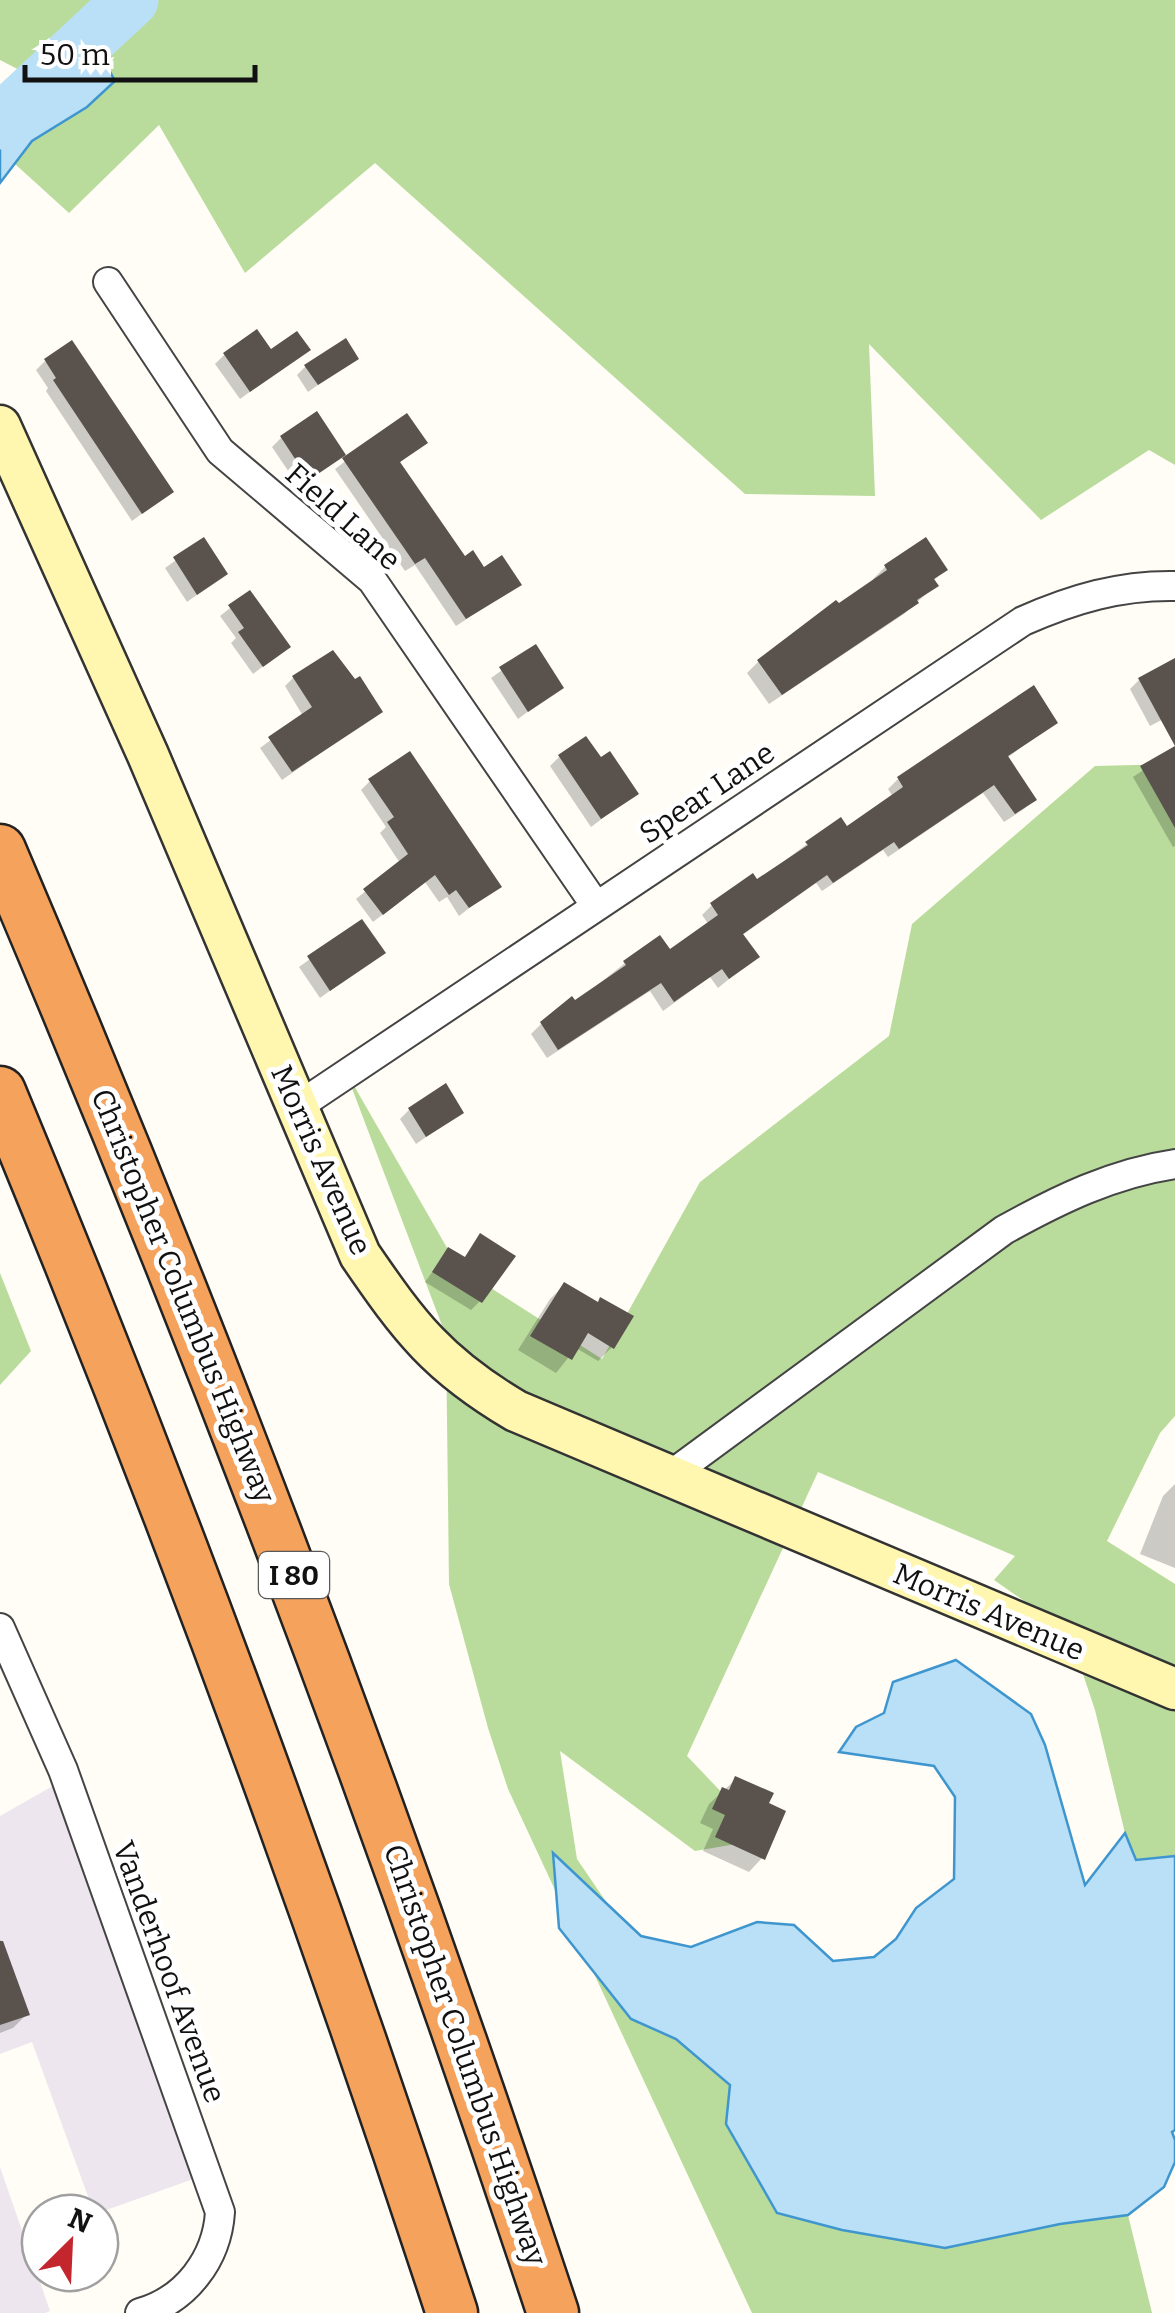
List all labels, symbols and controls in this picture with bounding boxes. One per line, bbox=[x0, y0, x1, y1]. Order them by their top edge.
scale bar bbox=[25, 20, 255, 82]
text: 50 m bbox=[40, 37, 110, 73]
street label: Field Lane bbox=[278, 456, 408, 578]
street label: Spear Lane bbox=[633, 735, 781, 851]
street label: Morris Avenue bbox=[263, 1060, 379, 1260]
street label: Christopher Columbus Highway bbox=[83, 1084, 283, 1508]
road number: I 80 bbox=[259, 1552, 329, 1598]
street label: Morris Avenue bbox=[888, 1556, 1090, 1668]
street label: Vanderhoof Avenue bbox=[105, 1836, 233, 2108]
street label: Christopher Columbus Highway bbox=[376, 1840, 554, 2270]
north arrow bbox=[20, 2193, 120, 2293]
text: N bbox=[63, 2201, 97, 2240]

